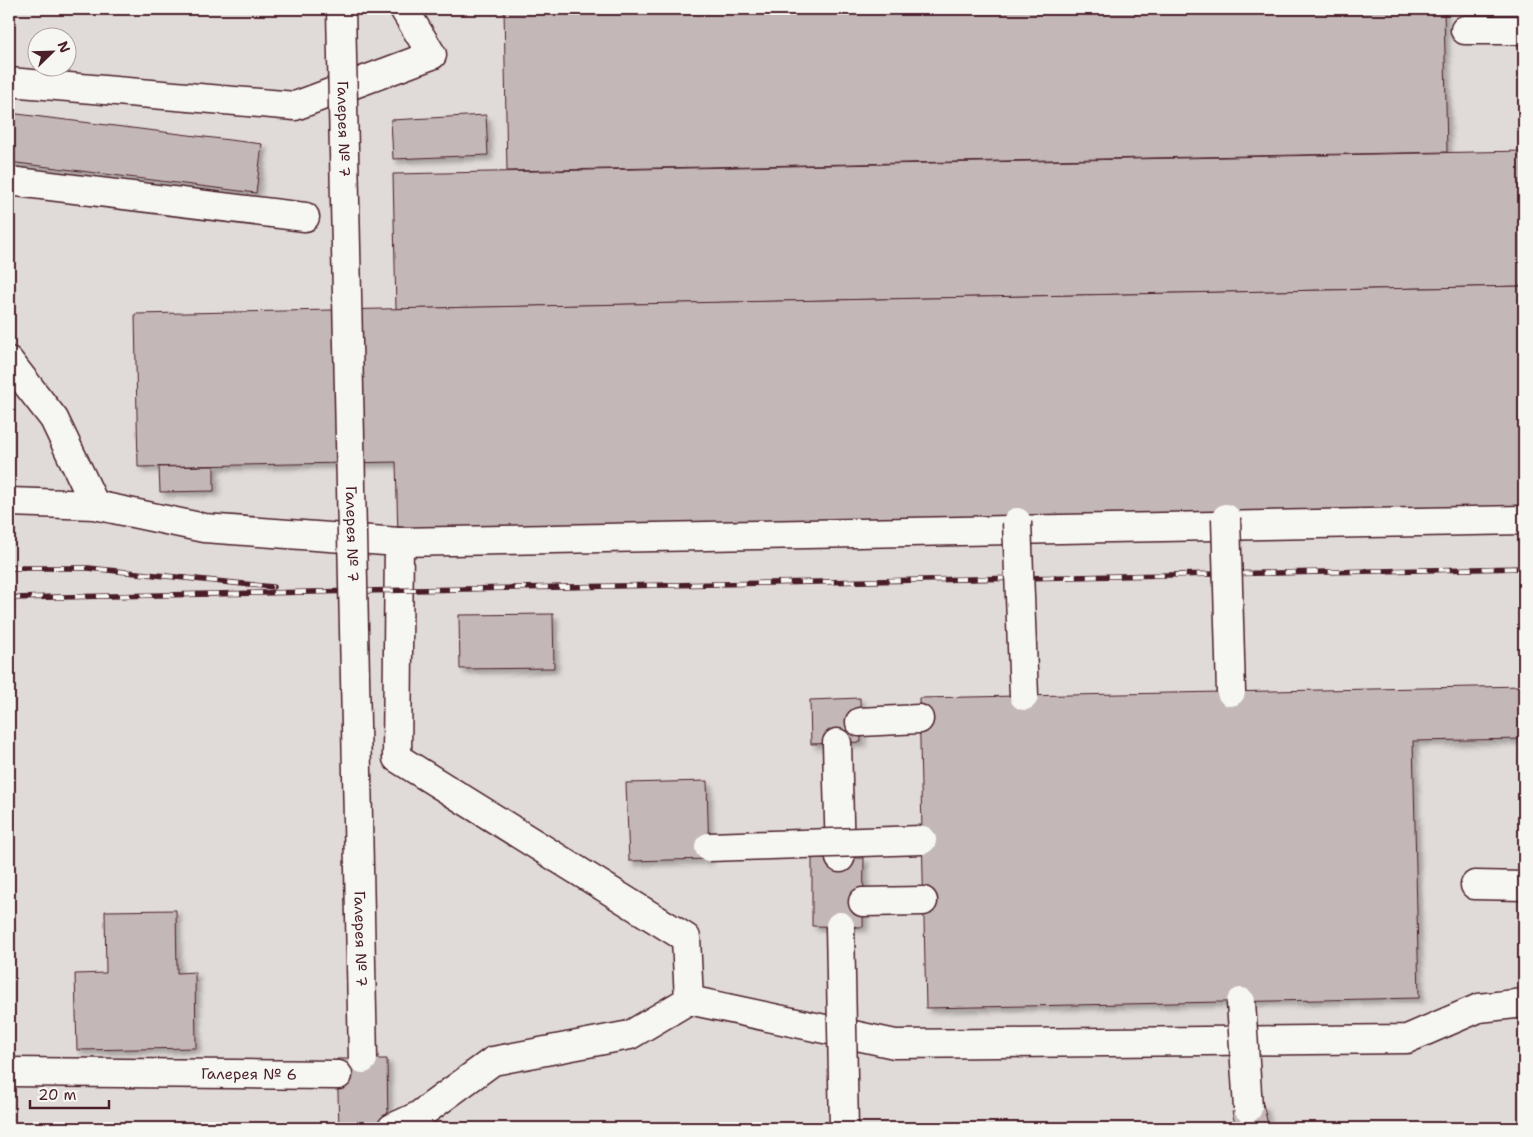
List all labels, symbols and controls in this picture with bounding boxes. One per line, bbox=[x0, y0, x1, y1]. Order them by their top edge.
north arrow bbox=[28, 28, 78, 78]
text: N bbox=[54, 38, 74, 56]
street label: Галерея № 7 bbox=[333, 81, 355, 177]
street label: Галерея № 7 bbox=[341, 486, 363, 582]
street label: Галерея № 7 bbox=[349, 891, 371, 987]
street label: Галерея № 6 bbox=[201, 1064, 297, 1085]
scale bar bbox=[30, 1077, 109, 1109]
text: 20 m bbox=[38, 1085, 77, 1105]

